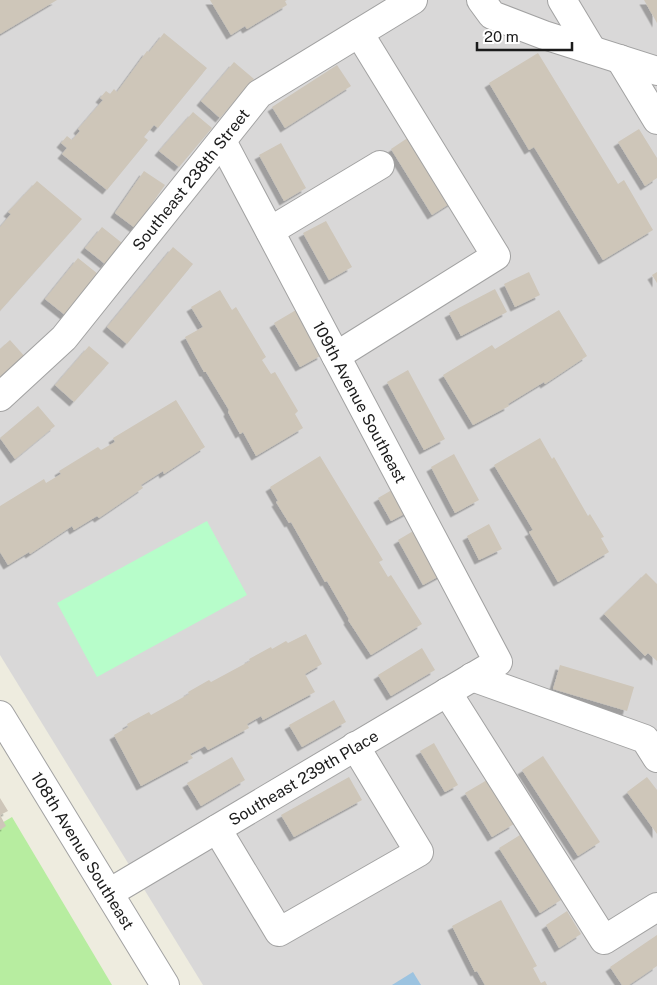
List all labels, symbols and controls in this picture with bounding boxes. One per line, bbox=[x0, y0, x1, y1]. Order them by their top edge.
scale bar bbox=[477, 20, 572, 52]
text: 20 m bbox=[484, 28, 519, 45]
street label: Southeast 238th Street bbox=[129, 105, 254, 255]
street label: 109th Avenue Southeast bbox=[309, 318, 410, 486]
street label: Southeast 239th Place bbox=[225, 726, 382, 830]
street label: 108th Avenue Southeast bbox=[27, 769, 138, 933]

